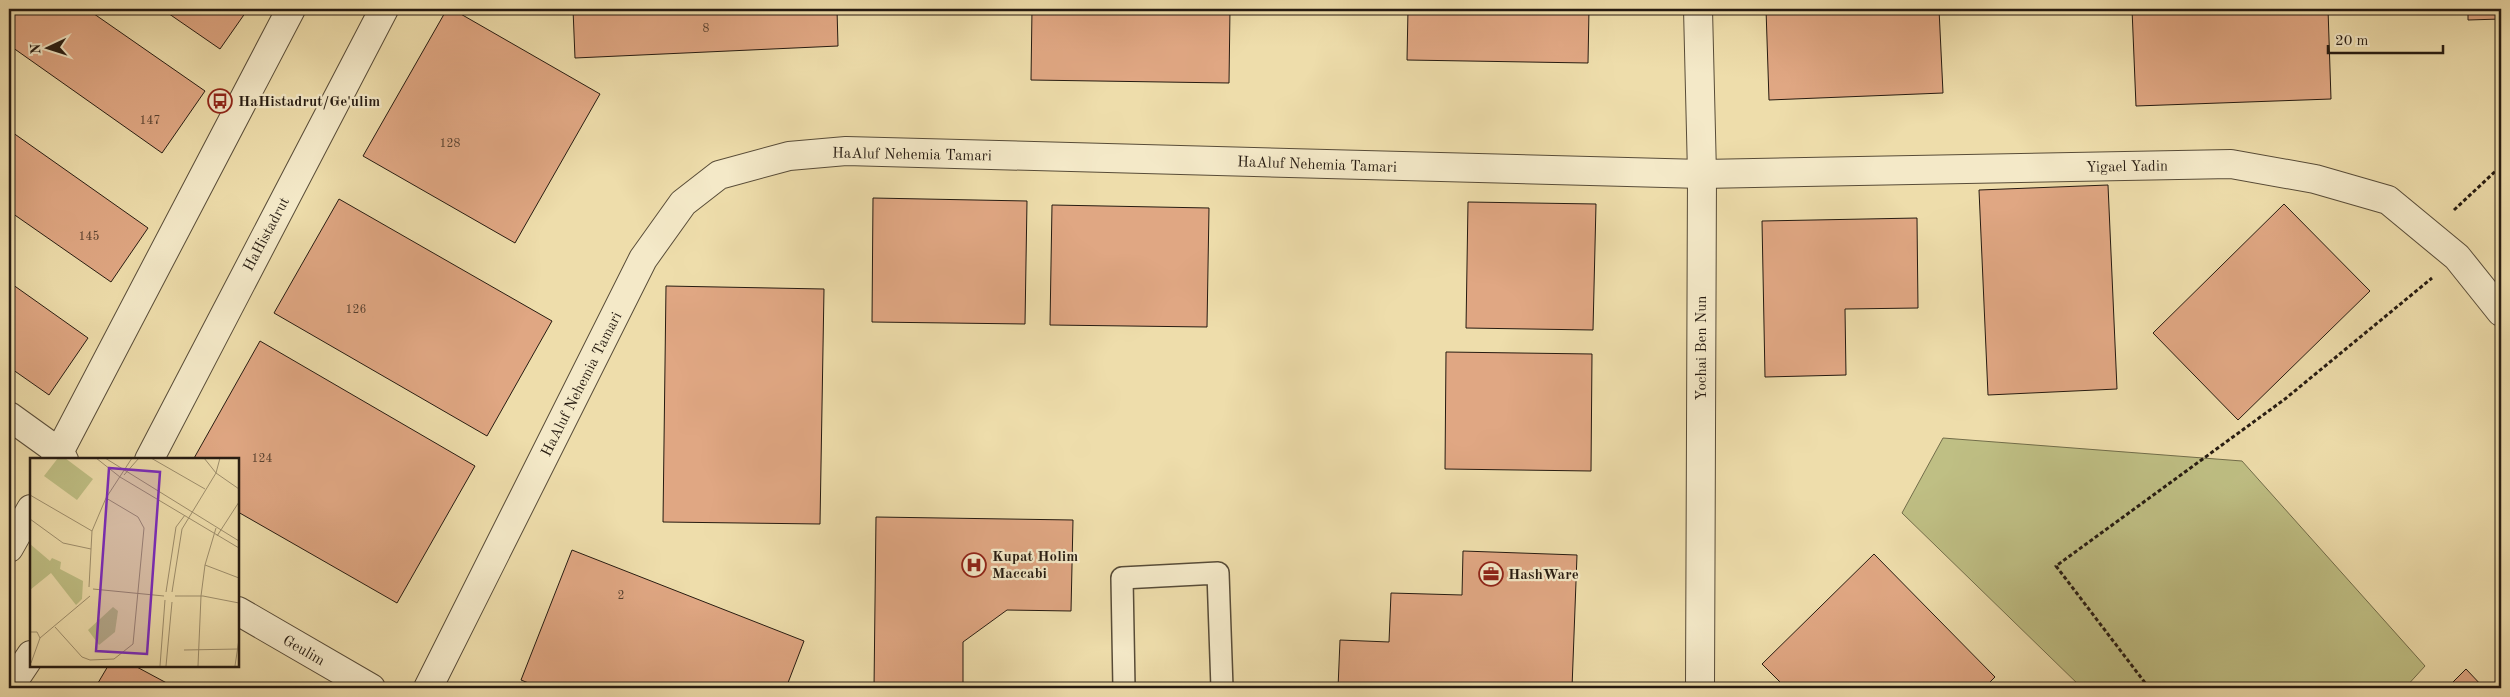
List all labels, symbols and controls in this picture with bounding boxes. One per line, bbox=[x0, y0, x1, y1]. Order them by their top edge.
north arrow bbox=[22, 22, 72, 72]
scale bar bbox=[2328, 22, 2442, 54]
house number: 8 bbox=[703, 23, 710, 35]
text: 20 m bbox=[2335, 34, 2369, 49]
text: N bbox=[29, 43, 43, 55]
bus stop icon: HaHistadrut/Ge'ulim bbox=[207, 88, 233, 114]
place label: HaHistadrut/Ge'ulim bbox=[238, 95, 380, 110]
house number: 147 bbox=[140, 115, 160, 127]
house number: 128 bbox=[440, 138, 460, 150]
street label: HaAluf Nehemia Tamari bbox=[832, 147, 992, 164]
street label: HaAluf Nehemia Tamari bbox=[1237, 155, 1397, 176]
street label: Yigael Yadin bbox=[2086, 159, 2168, 176]
street label: HaHistadrut bbox=[242, 195, 293, 274]
house number: 145 bbox=[79, 230, 99, 243]
street label: Yochai Ben Nun bbox=[1695, 296, 1710, 400]
house number: 126 bbox=[346, 304, 366, 316]
street label: HaAluf Nehemia Tamari bbox=[539, 310, 625, 459]
house number: 124 bbox=[252, 453, 272, 465]
inset map bbox=[30, 458, 239, 667]
place label: Kupat Holim Maccabi bbox=[992, 550, 1078, 582]
hospital icon: Kupat Holim Maccabi bbox=[961, 552, 987, 578]
office icon: HashWare bbox=[1478, 561, 1504, 587]
place label: HashWare bbox=[1508, 568, 1579, 583]
house number: 2 bbox=[618, 590, 624, 602]
street label: Geulim bbox=[280, 633, 327, 669]

